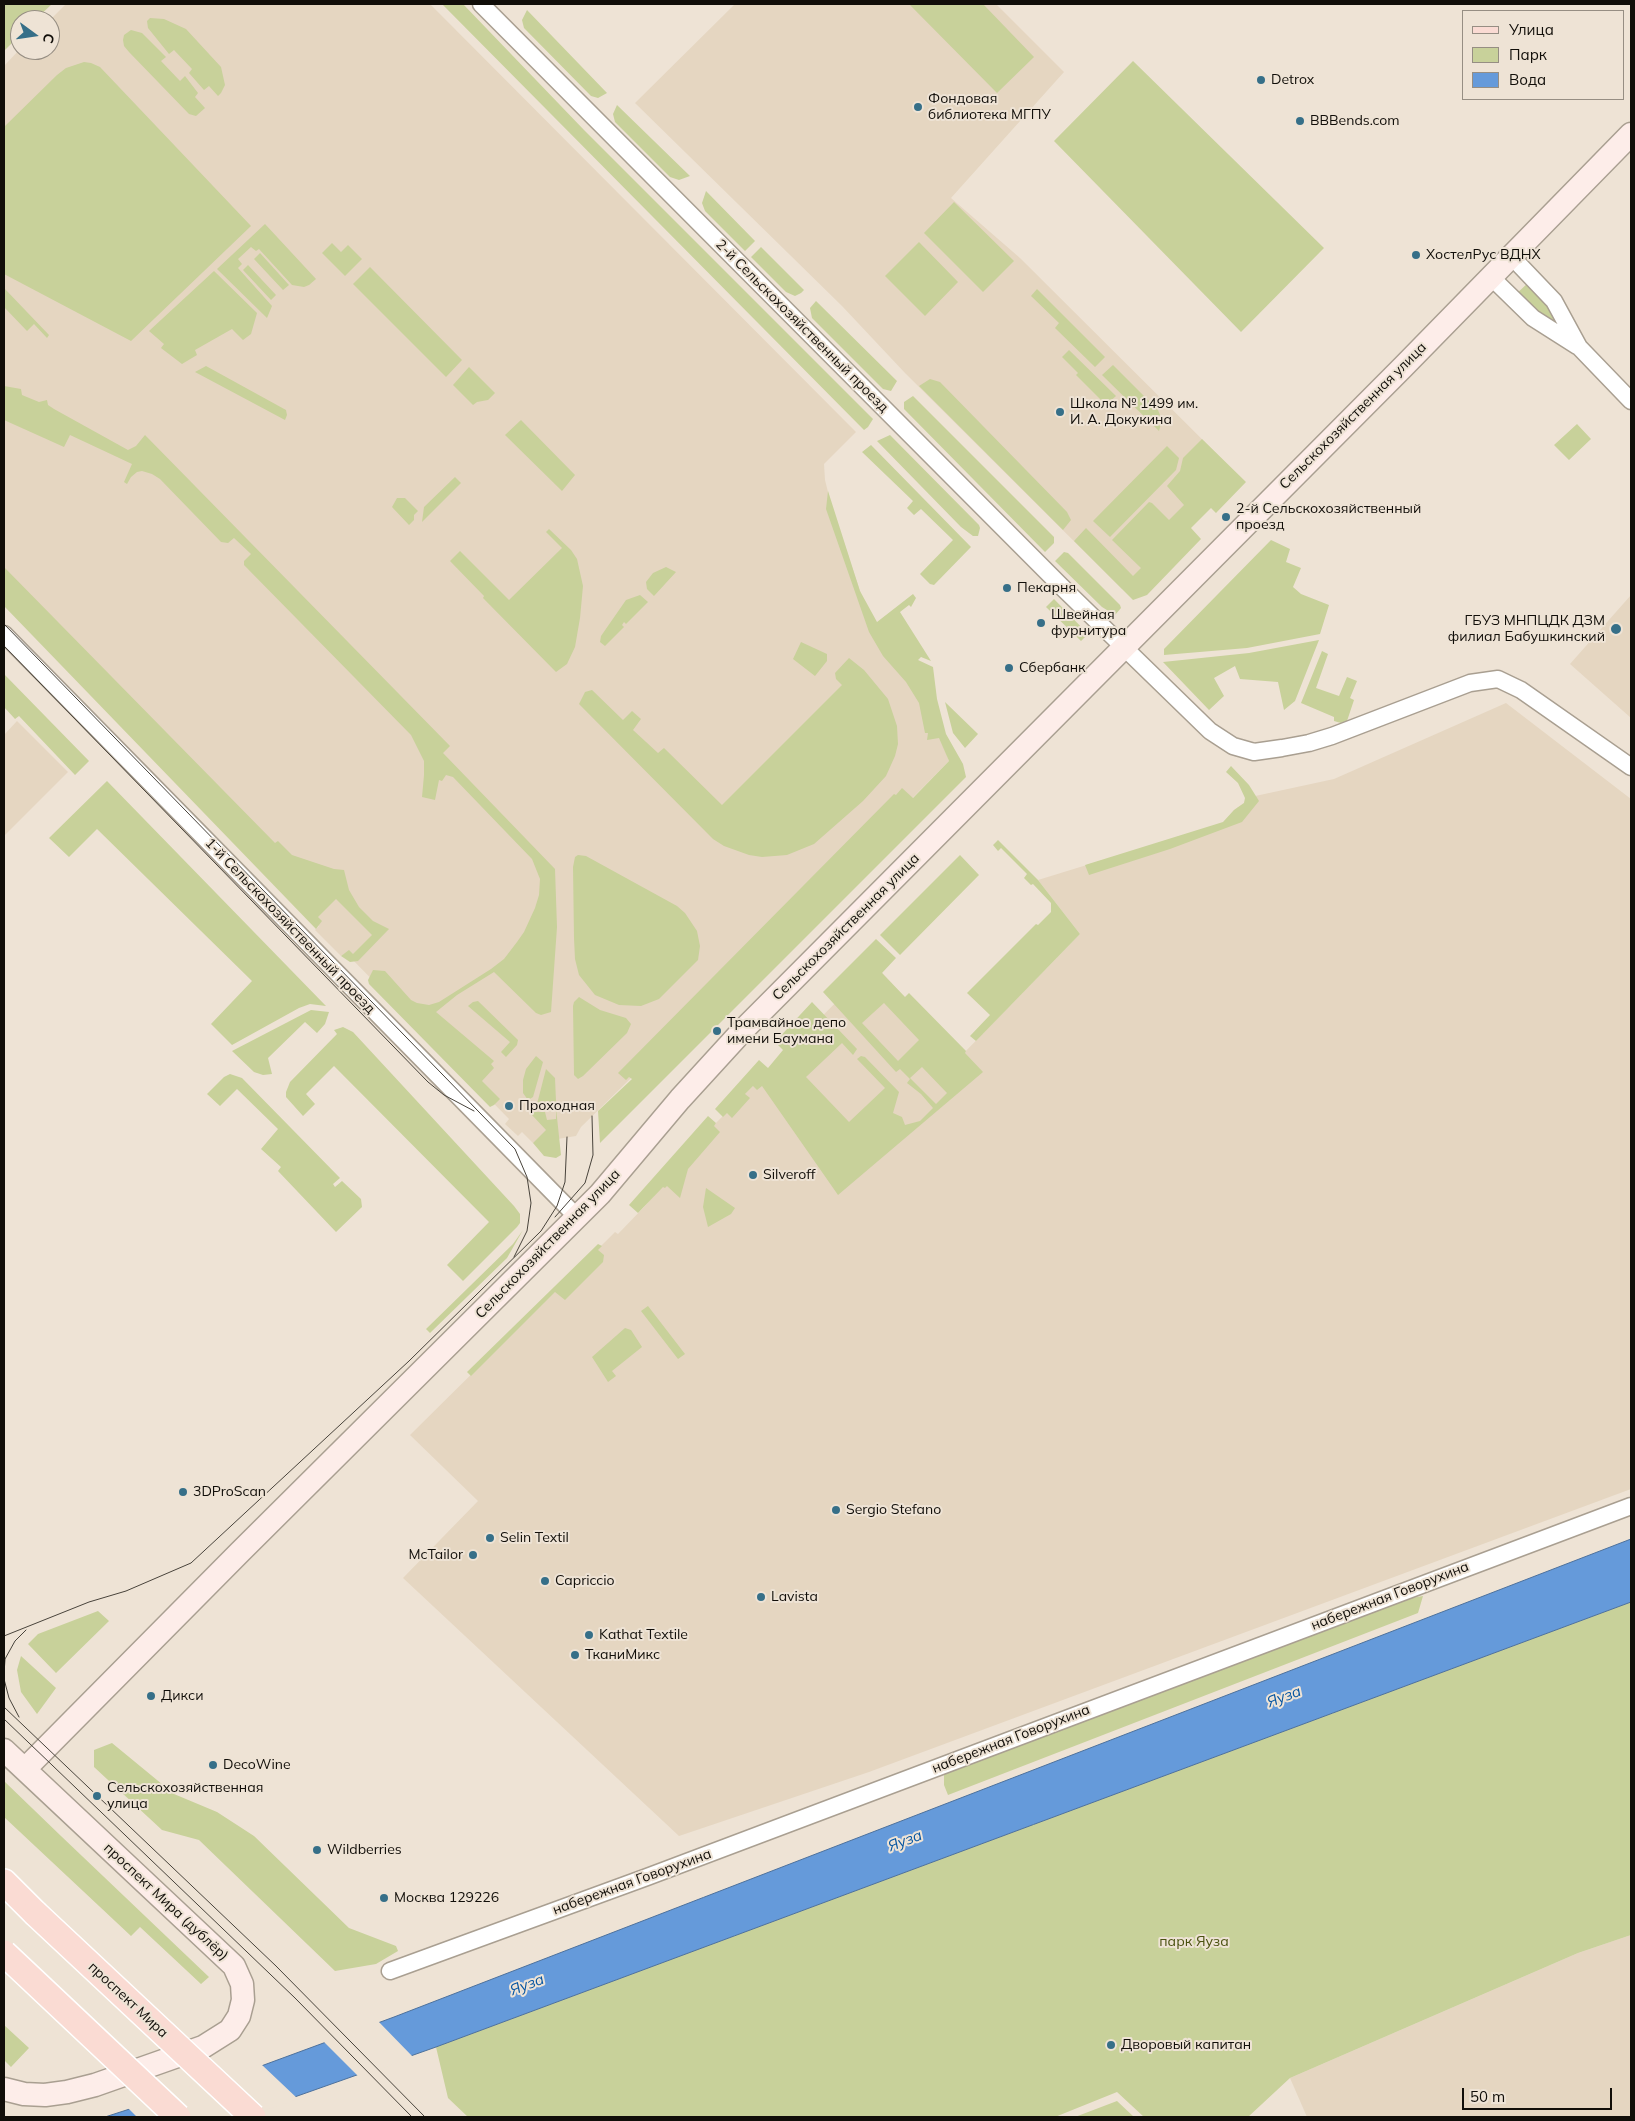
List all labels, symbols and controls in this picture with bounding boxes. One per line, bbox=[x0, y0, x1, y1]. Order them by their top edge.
north arrow bbox=[10, 10, 60, 60]
legend bbox=[1462, 10, 1625, 100]
text: Улица bbox=[1509, 20, 1554, 39]
text: С bbox=[39, 32, 58, 45]
text: Парк bbox=[1509, 45, 1547, 64]
text: Вода bbox=[1509, 70, 1546, 89]
place label: Detrox bbox=[1271, 72, 1314, 88]
marker: Detrox bbox=[1255, 74, 1267, 86]
place label: Фондовая библиотека МГПУ bbox=[928, 91, 1051, 124]
marker: Фондовая библиотека МГПУ bbox=[912, 101, 924, 113]
place label: BBBends.com bbox=[1310, 113, 1400, 129]
marker: BBBends.com bbox=[1294, 115, 1306, 127]
street label: 2-й Сельскохозяйственный проезд bbox=[712, 236, 892, 416]
place label: ХостелРус ВДНХ bbox=[1426, 247, 1541, 263]
marker: ХостелРус ВДНХ bbox=[1410, 249, 1422, 261]
street label: Сельскохозяйственная улица bbox=[1276, 339, 1430, 493]
place label: Школа № 1499 им. И. А. Докукина bbox=[1070, 396, 1198, 428]
marker: Школа № 1499 им. И. А. Докукина bbox=[1054, 406, 1066, 418]
place label: 2-й Сельскохозяйственный проезд bbox=[1236, 501, 1421, 534]
marker: 2-й Сельскохозяйственный проезд bbox=[1220, 511, 1232, 523]
place label: Пекарня bbox=[1017, 580, 1076, 596]
marker: Пекарня bbox=[1001, 582, 1013, 594]
place label: Швейная фурнитура bbox=[1051, 607, 1126, 640]
place label: ГБУЗ МНПЦДК ДЗМ филиал Бабушкинский bbox=[1448, 613, 1605, 646]
marker: Швейная фурнитура bbox=[1035, 617, 1047, 629]
marker: ГБУЗ МНПЦДК ДЗМ филиал Бабушкинский bbox=[1609, 622, 1623, 636]
place label: Сбербанк bbox=[1019, 660, 1086, 676]
marker: Сбербанк bbox=[1003, 662, 1015, 674]
street label: 1-й Сельскохозяйственный проезд bbox=[201, 835, 379, 1017]
street label: Сельскохозяйственная улица bbox=[769, 850, 923, 1004]
place label: Трамвайное депо имени Баумана bbox=[727, 1015, 846, 1048]
marker: Трамвайное депо имени Баумана bbox=[711, 1025, 723, 1037]
place label: Проходная bbox=[519, 1098, 595, 1114]
marker: Проходная bbox=[503, 1100, 515, 1112]
street label: Сельскохозяйственная улица bbox=[472, 1166, 624, 1322]
place label: Silveroff bbox=[763, 1167, 815, 1183]
marker: Silveroff bbox=[747, 1169, 759, 1181]
place label: 3DProScan bbox=[193, 1484, 266, 1500]
marker: 3DProScan bbox=[177, 1486, 189, 1498]
place label: Sergio Stefano bbox=[846, 1502, 941, 1518]
marker: Sergio Stefano bbox=[830, 1504, 842, 1516]
place label: Selin Textil bbox=[500, 1530, 569, 1546]
marker: Selin Textil bbox=[484, 1532, 496, 1544]
place label: McTailor bbox=[409, 1547, 463, 1563]
marker: McTailor bbox=[467, 1549, 479, 1561]
street label: набережная Говорухина bbox=[1309, 1558, 1471, 1634]
place label: Capriccio bbox=[555, 1573, 615, 1589]
marker: Capriccio bbox=[539, 1575, 551, 1587]
place label: Lavista bbox=[771, 1589, 818, 1605]
marker: Lavista bbox=[755, 1591, 767, 1603]
place label: Kathat Textile bbox=[599, 1627, 688, 1643]
marker: Kathat Textile bbox=[583, 1629, 595, 1641]
place label: ТканиМикс bbox=[585, 1647, 660, 1663]
marker: ТканиМикс bbox=[569, 1649, 581, 1661]
water label: Яуза bbox=[1264, 1682, 1304, 1712]
place label: Дикси bbox=[161, 1688, 203, 1704]
marker: Дикси bbox=[145, 1690, 157, 1702]
street label: набережная Говорухина bbox=[930, 1701, 1092, 1777]
place label: DecoWine bbox=[223, 1757, 291, 1773]
marker: DecoWine bbox=[207, 1759, 219, 1771]
place label: Сельскохозяйственная улица bbox=[107, 1780, 263, 1812]
marker: Сельскохозяйственная улица bbox=[91, 1790, 103, 1802]
water label: Яуза bbox=[885, 1826, 925, 1856]
street label: проспект Мира (дублёр) bbox=[100, 1840, 232, 1964]
place label: Wildberries bbox=[327, 1842, 402, 1858]
marker: Wildberries bbox=[311, 1844, 323, 1856]
street label: набережная Говорухина bbox=[550, 1845, 714, 1919]
place label: Москва 129226 bbox=[394, 1890, 499, 1906]
marker: Москва 129226 bbox=[378, 1892, 390, 1904]
park label: парк Яуза bbox=[1159, 1934, 1229, 1950]
street label: проспект Мира bbox=[85, 1959, 171, 2041]
water label: Яуза bbox=[507, 1970, 547, 2000]
place label: Дворовый капитан bbox=[1121, 2037, 1251, 2053]
marker: Дворовый капитан bbox=[1105, 2039, 1117, 2051]
scale bar bbox=[1465, 2078, 1615, 2110]
text: 50 m bbox=[1470, 2087, 1505, 2106]

